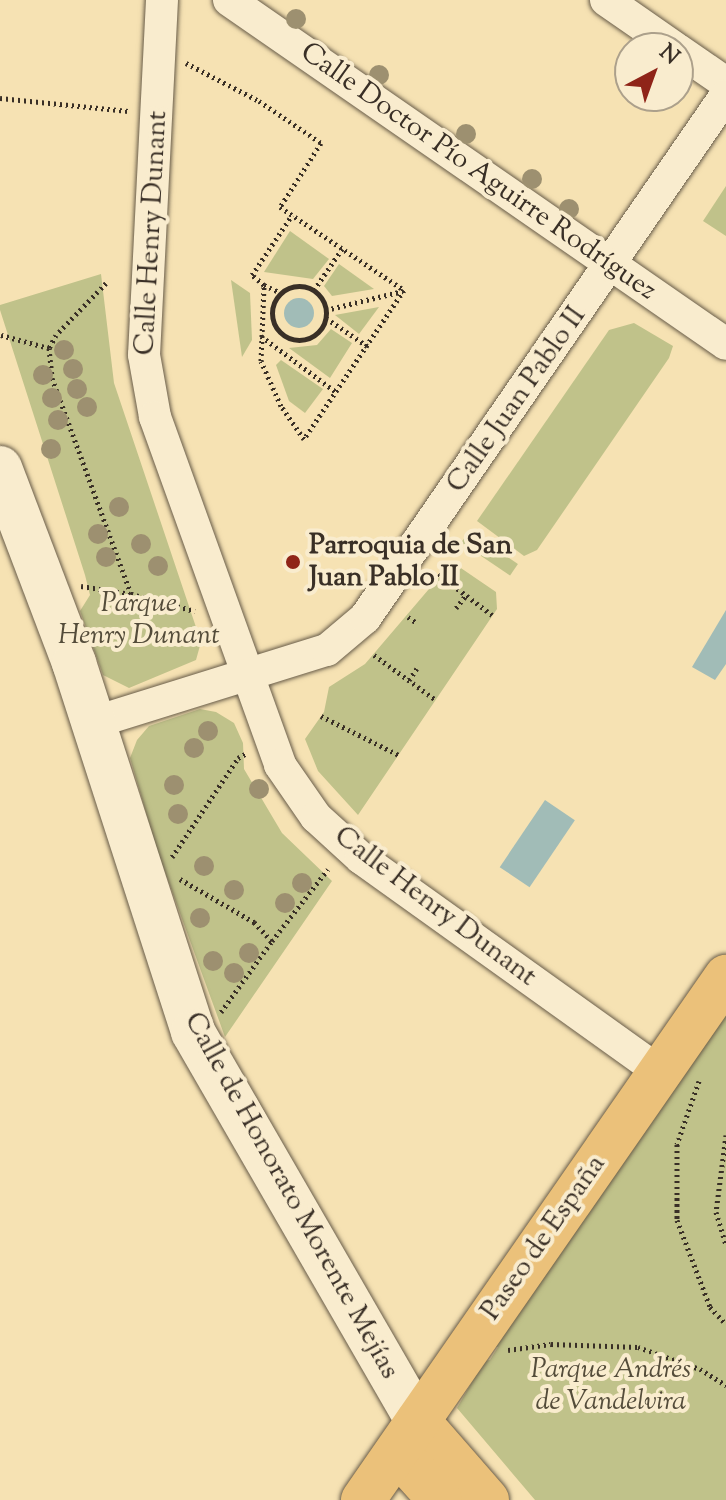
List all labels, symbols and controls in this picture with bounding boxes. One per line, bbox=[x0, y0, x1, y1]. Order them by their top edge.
north arrow bbox=[614, 32, 694, 112]
street label: Calle Doctor Pío Aguirre Rodríguez bbox=[293, 36, 663, 308]
text: N bbox=[651, 38, 686, 73]
street label: Calle Henry Dunant bbox=[129, 110, 175, 356]
street label: Calle Juan Pablo II bbox=[440, 300, 594, 500]
place label: Parroquia de San Juan Pablo II bbox=[309, 529, 512, 595]
marker: Parroquia de San Juan Pablo II bbox=[284, 553, 302, 571]
park label: Parque Henry Dunant bbox=[58, 587, 220, 653]
street label: Calle Henry Dunant bbox=[327, 820, 543, 994]
street label: Calle de Honorato Morente Mejías bbox=[176, 1007, 406, 1385]
street label: Paseo de España bbox=[475, 1149, 613, 1327]
park label: Parque Andrés de Vandelvira bbox=[531, 1353, 691, 1419]

